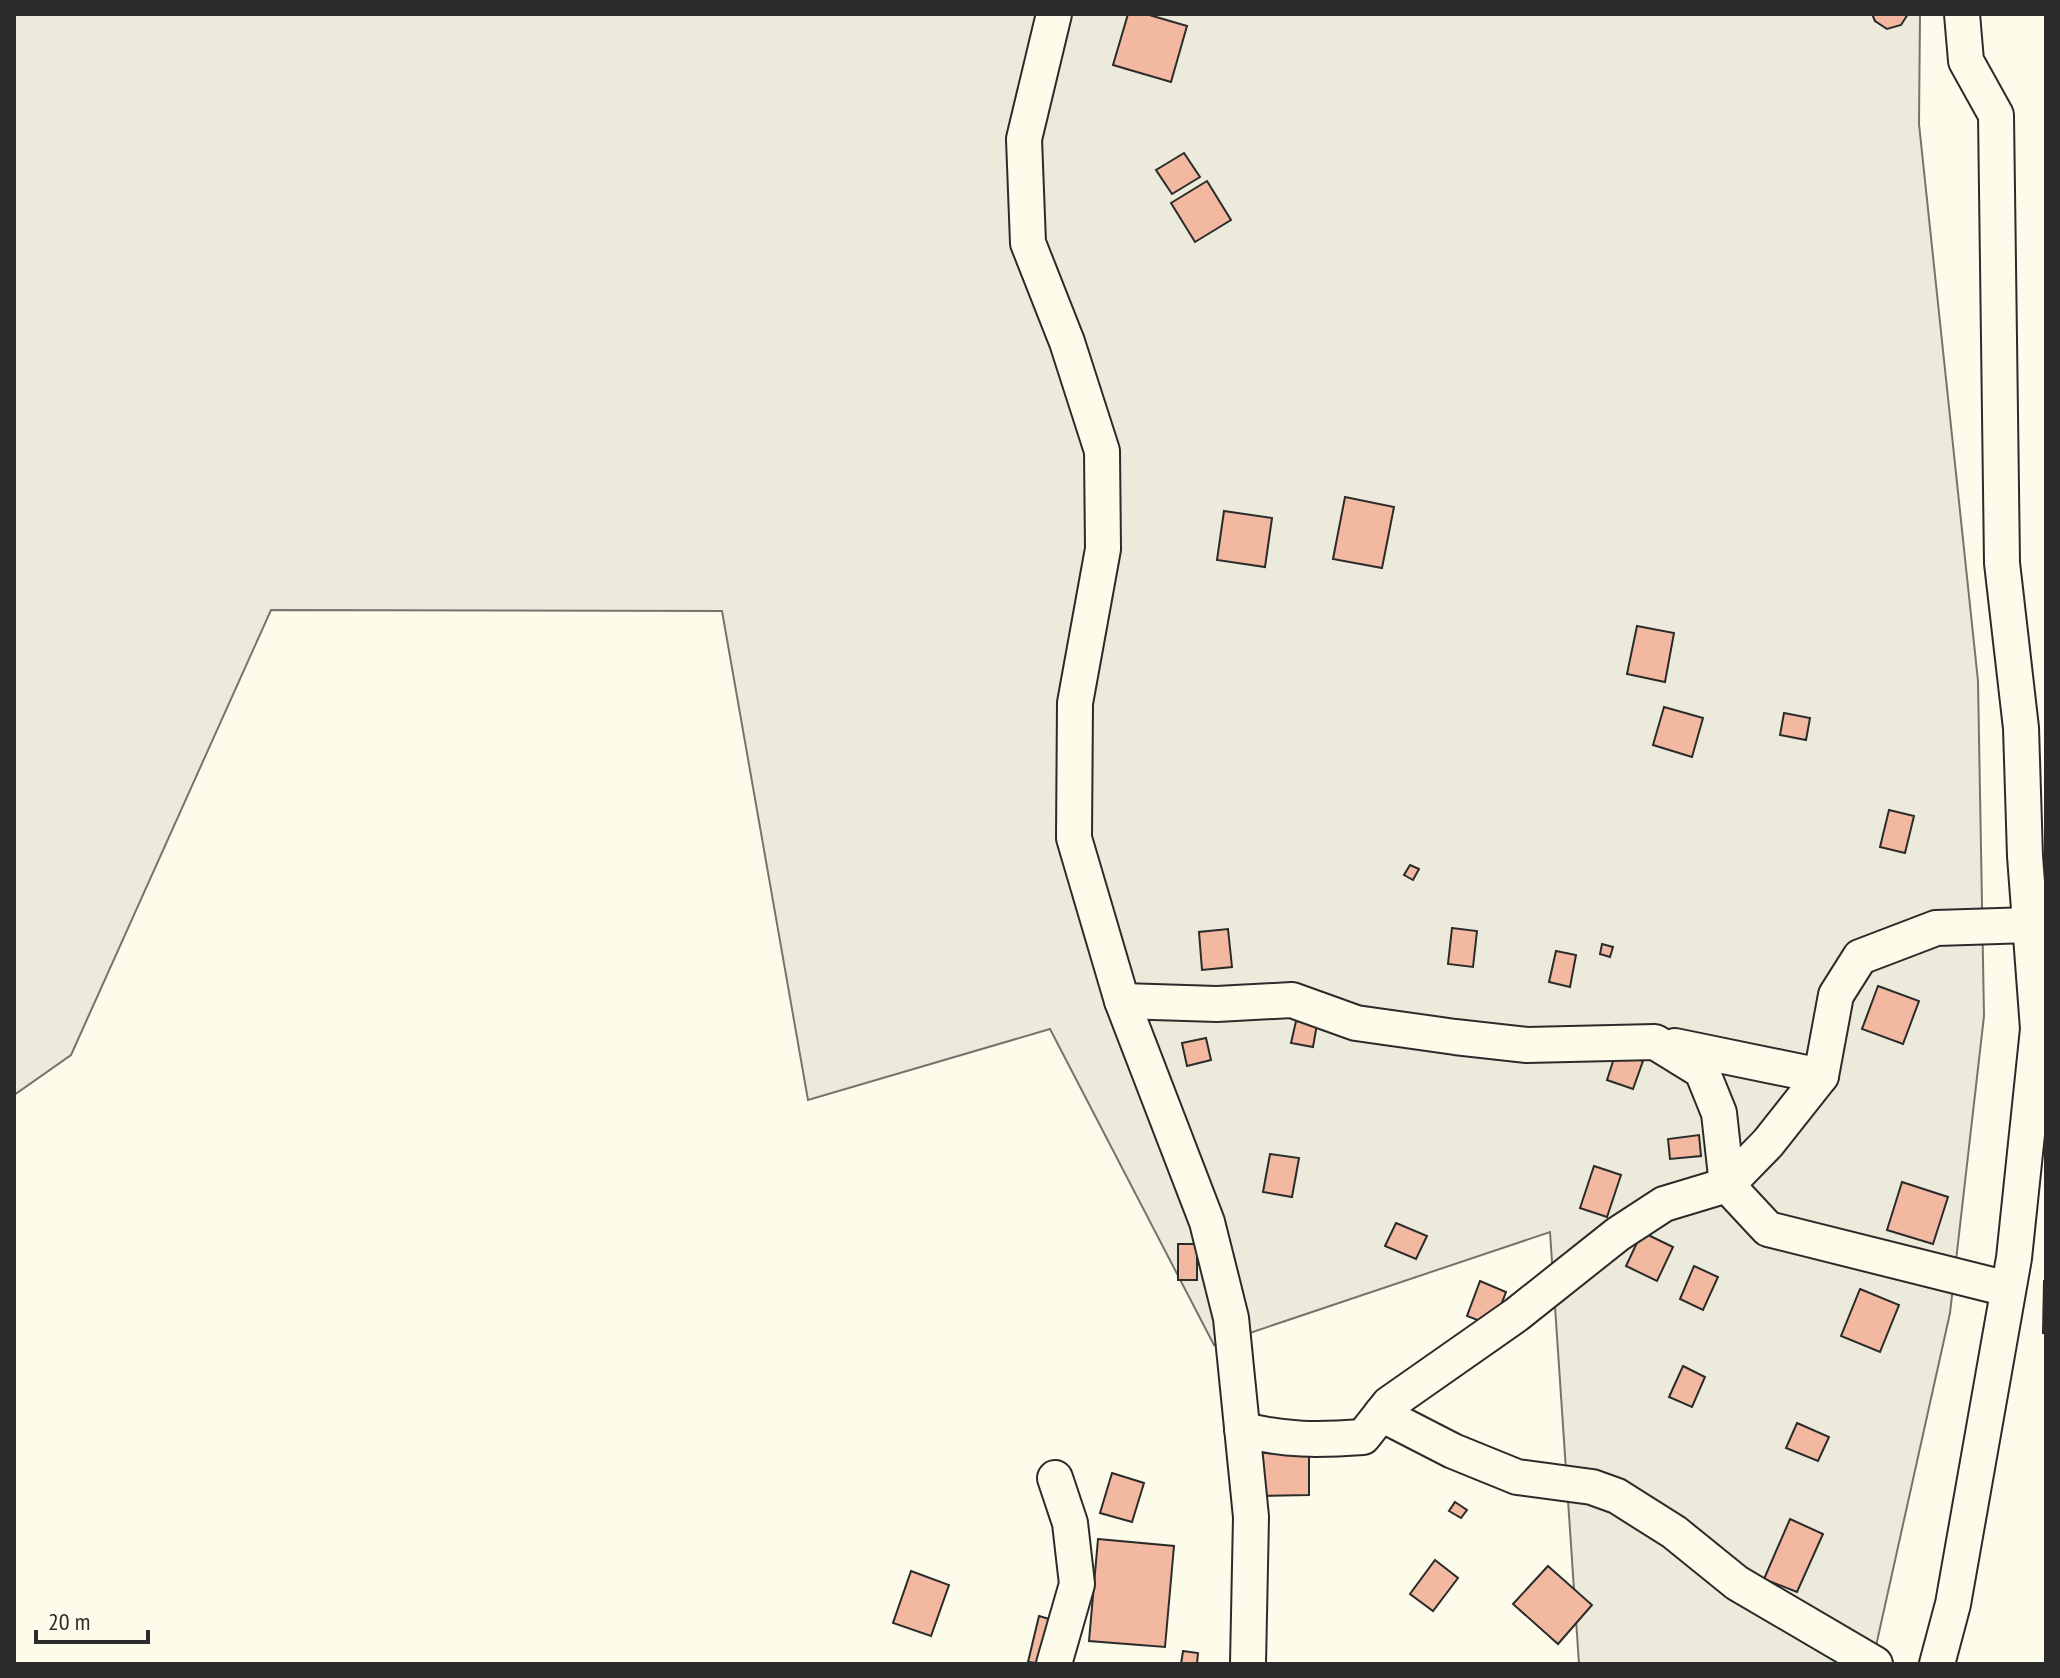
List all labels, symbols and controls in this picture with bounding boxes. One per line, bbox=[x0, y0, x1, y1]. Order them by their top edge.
scale bar bbox=[36, 1594, 148, 1644]
text: 20 m bbox=[48, 1606, 90, 1637]

